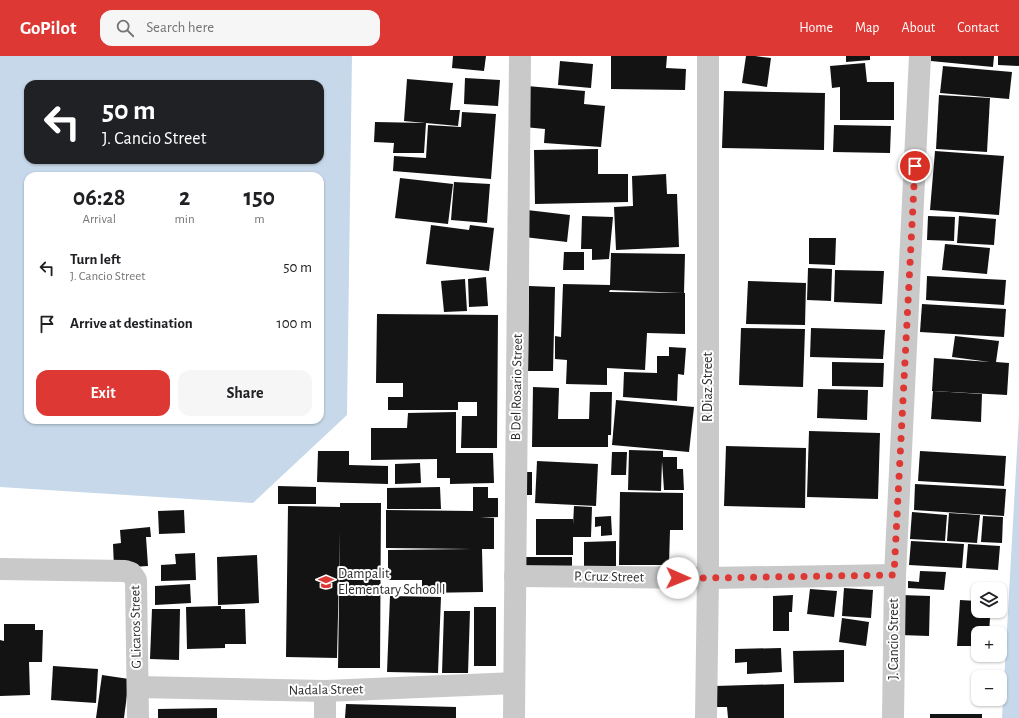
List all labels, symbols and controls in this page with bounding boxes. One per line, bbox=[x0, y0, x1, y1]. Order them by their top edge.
search box bbox=[100, 10, 380, 46]
icon: search bbox=[114, 17, 136, 39]
text: GoPilot bbox=[20, 19, 76, 38]
text: Search here bbox=[146, 20, 214, 35]
text: Home bbox=[799, 21, 833, 35]
text: Map bbox=[855, 21, 879, 35]
text: About bbox=[901, 21, 935, 35]
text: Contact bbox=[957, 21, 999, 35]
icon: left bbox=[36, 96, 88, 148]
text: 50 m bbox=[102, 97, 156, 125]
text: J. Cancio Street bbox=[102, 130, 206, 148]
pin bbox=[898, 149, 932, 183]
icon: arrive bbox=[904, 155, 926, 177]
text: 06:28 bbox=[73, 186, 126, 210]
text: 2 bbox=[179, 186, 190, 210]
text: 150 bbox=[244, 186, 275, 210]
text: Arrival bbox=[83, 213, 116, 226]
text: min bbox=[174, 213, 195, 226]
text: m bbox=[254, 213, 265, 226]
text: Turn left bbox=[70, 252, 121, 267]
icon: left bbox=[36, 257, 58, 279]
text: 50 m bbox=[283, 260, 312, 275]
text: J. Cancio Street bbox=[70, 270, 145, 283]
icon: arrive bbox=[36, 313, 58, 335]
text: Arrive at destination bbox=[70, 316, 193, 331]
text: 100 m bbox=[277, 316, 312, 331]
street label: B Del Rosario Street bbox=[509, 333, 525, 441]
street label: R Diaz Street bbox=[701, 351, 715, 422]
button: Exit bbox=[36, 370, 170, 416]
button: Share bbox=[178, 370, 312, 416]
position arrow bbox=[657, 557, 699, 599]
place label: Dampalit Elementary School I bbox=[338, 567, 446, 597]
street label: P. Cruz Street bbox=[574, 569, 645, 585]
school or university icon: Dampalit Elementary School I bbox=[317, 573, 335, 591]
map controls bbox=[971, 582, 1007, 706]
button: layers bbox=[971, 582, 1007, 618]
street label: G Licaros Street bbox=[128, 585, 144, 669]
street label: J. Cancio Street bbox=[887, 598, 901, 680]
button: + bbox=[971, 626, 1007, 662]
button: − bbox=[971, 670, 1007, 706]
street label: Nadala Street bbox=[289, 682, 364, 698]

